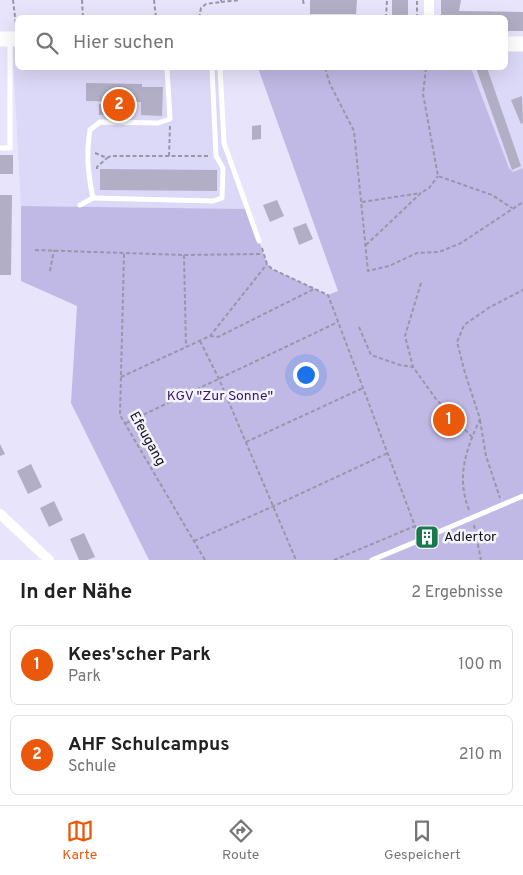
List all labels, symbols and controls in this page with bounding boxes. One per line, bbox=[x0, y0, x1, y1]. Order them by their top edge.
search box bbox=[15, 15, 508, 70]
icon: search bbox=[33, 29, 61, 57]
text: Hier suchen bbox=[73, 31, 174, 55]
pin: 2 bbox=[103, 86, 135, 124]
your location bbox=[293, 362, 319, 388]
park label: KGV "Zur Sonne" bbox=[167, 388, 273, 405]
pin: 1 bbox=[433, 401, 465, 439]
street label: Efeugang bbox=[125, 409, 169, 469]
building icon: Adlertor bbox=[414, 524, 440, 550]
place label: Adlertor bbox=[444, 529, 497, 546]
text: In der Nähe bbox=[20, 579, 132, 606]
text: 2 Ergebnisse bbox=[411, 583, 503, 603]
text: Kees'scher Park bbox=[68, 643, 211, 667]
text: 1 bbox=[34, 655, 40, 675]
text: 100 m bbox=[458, 655, 502, 675]
text: Park bbox=[68, 667, 101, 687]
text: AHF Schulcampus bbox=[68, 733, 230, 757]
text: 2 bbox=[32, 745, 42, 765]
text: 210 m bbox=[459, 745, 502, 765]
text: Schule bbox=[68, 757, 116, 777]
tab: Karte bbox=[62, 817, 97, 864]
tab: Route bbox=[222, 817, 259, 864]
tab: Gespeichert bbox=[384, 817, 461, 864]

